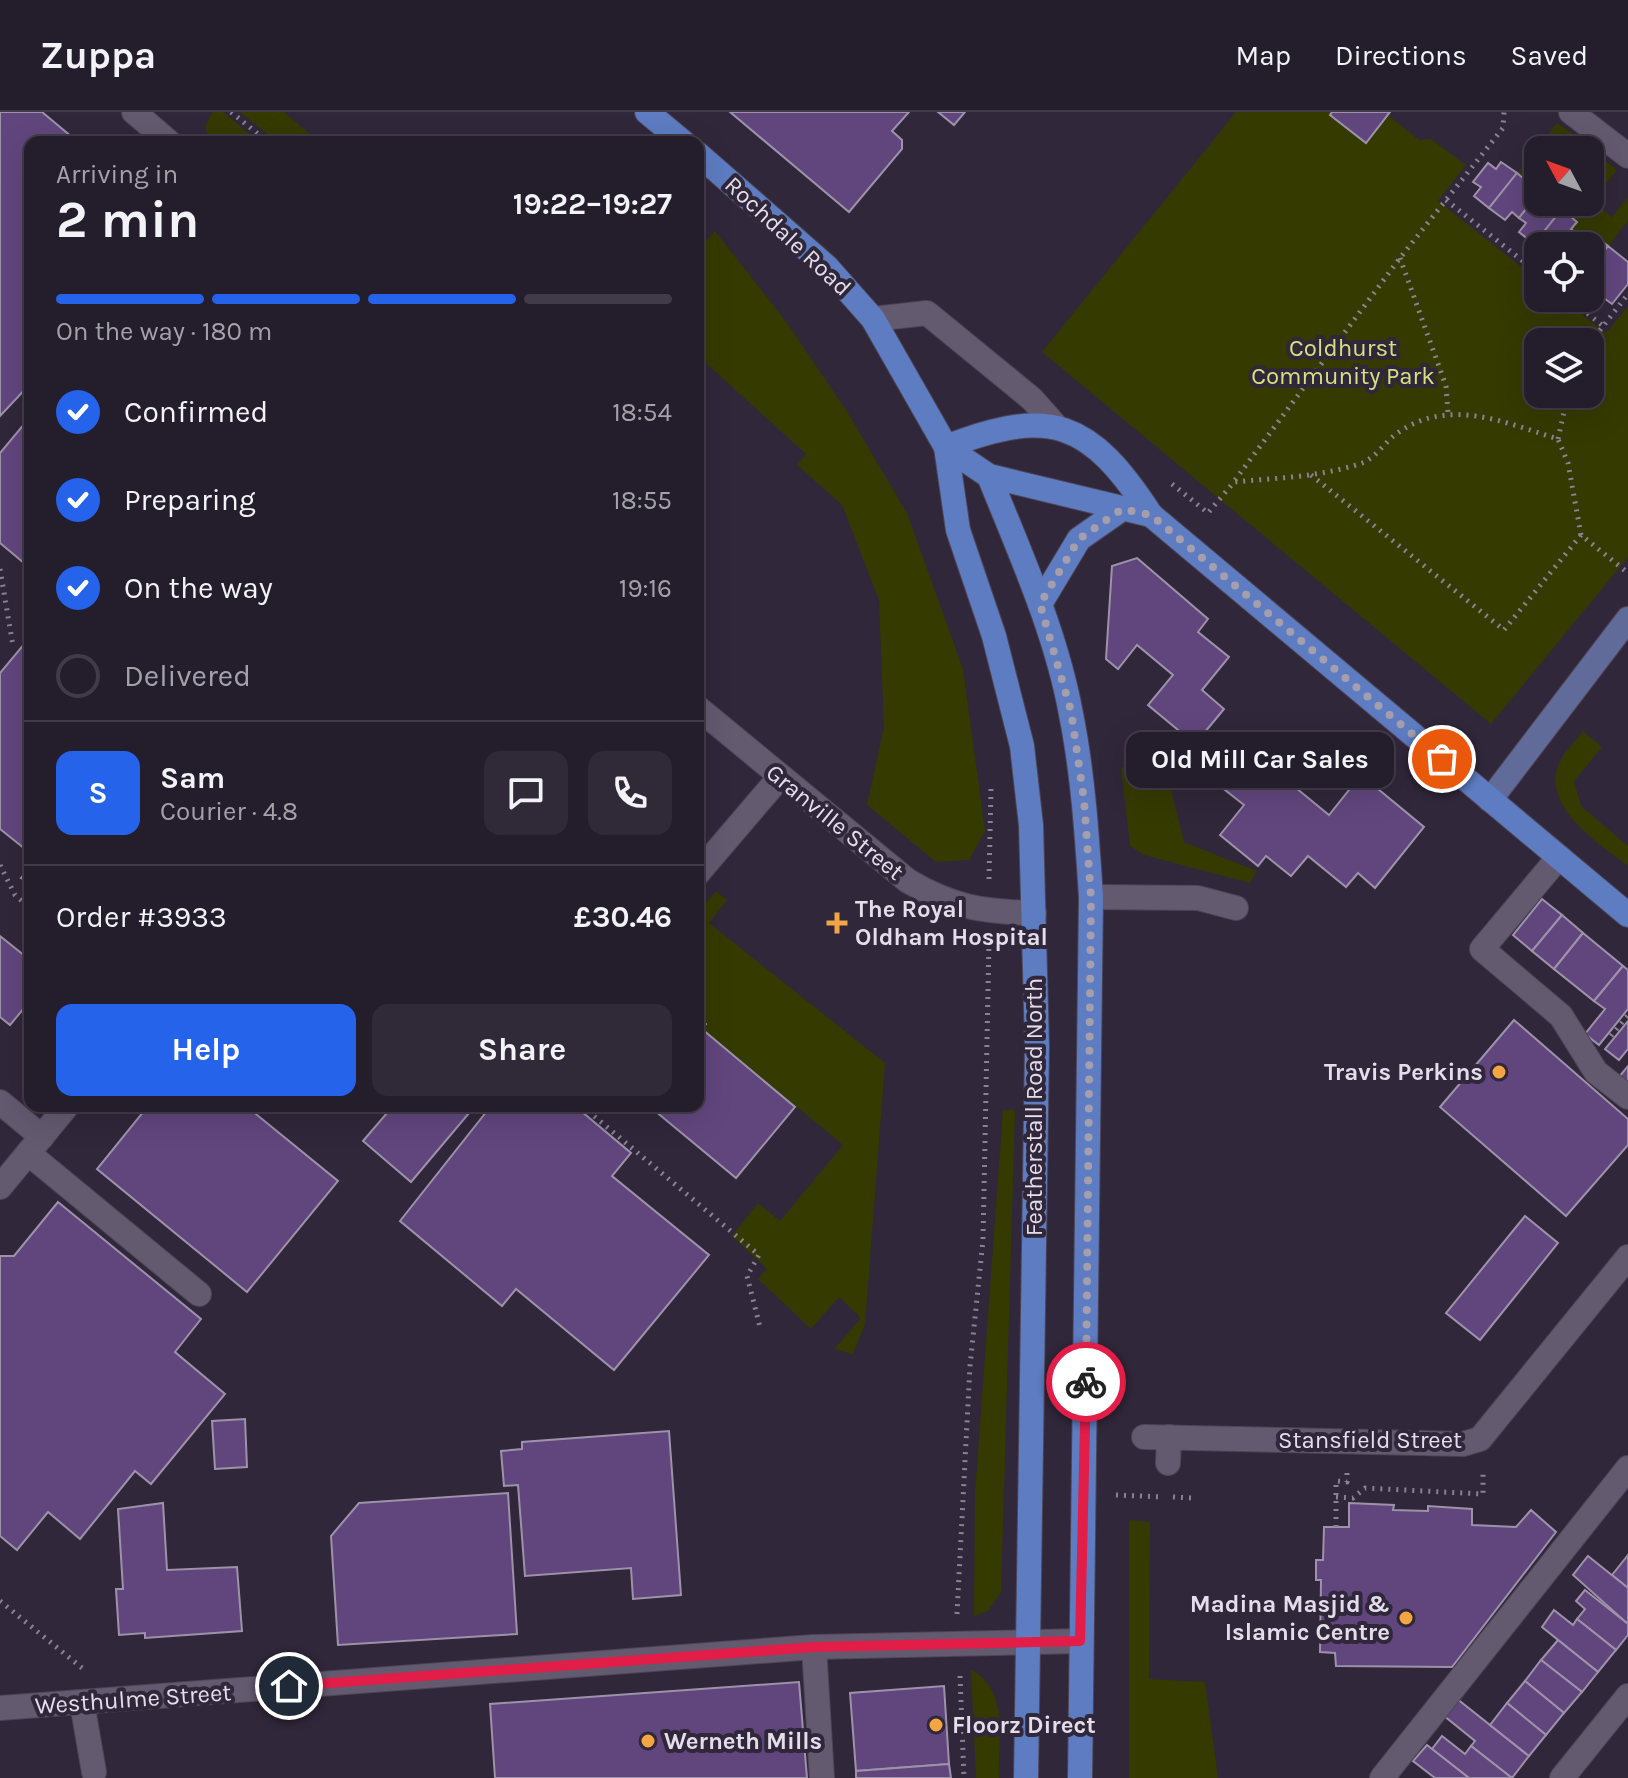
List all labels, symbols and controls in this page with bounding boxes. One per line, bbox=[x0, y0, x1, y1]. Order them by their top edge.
text: Zuppa bbox=[40, 33, 156, 78]
text: Map bbox=[1236, 39, 1291, 72]
text: Directions bbox=[1335, 39, 1467, 72]
text: Saved bbox=[1511, 39, 1588, 72]
north arrow bbox=[1524, 136, 1604, 216]
map controls bbox=[1524, 136, 1604, 408]
text: Arriving in bbox=[56, 159, 178, 190]
street label: Rochdale Road bbox=[719, 170, 857, 302]
text: 19:22–19:27 bbox=[513, 186, 672, 222]
text: 2 min bbox=[56, 189, 199, 250]
button: locate bbox=[1524, 232, 1604, 312]
text: On the way · 180 m bbox=[56, 316, 272, 347]
button: layers bbox=[1524, 328, 1604, 408]
park label: Coldhurst Community Park bbox=[1251, 334, 1435, 390]
icon: check bbox=[56, 390, 100, 434]
text: Confirmed bbox=[124, 394, 268, 430]
text: 18:54 bbox=[612, 397, 672, 428]
icon: check bbox=[56, 478, 100, 522]
text: Preparing bbox=[124, 482, 256, 518]
text: 18:55 bbox=[612, 485, 672, 516]
icon: check bbox=[56, 566, 100, 610]
text: On the way bbox=[124, 570, 273, 606]
text: 19:16 bbox=[619, 573, 672, 604]
text: Delivered bbox=[124, 658, 251, 694]
pin bbox=[1408, 725, 1476, 793]
callout: Old Mill Car Sales bbox=[1126, 731, 1394, 787]
icon: bag bbox=[1420, 737, 1464, 781]
text: Old Mill Car Sales bbox=[1151, 744, 1369, 775]
button: chat bbox=[484, 751, 568, 835]
button: phone bbox=[588, 751, 672, 835]
street label: Granville Street bbox=[761, 758, 909, 886]
text: Sam bbox=[160, 760, 225, 796]
text: S bbox=[88, 775, 108, 811]
text: Courier · 4.8 bbox=[160, 796, 298, 827]
place label: The Royal Oldham Hospital bbox=[855, 895, 1048, 951]
text: Order #3933 bbox=[56, 899, 227, 935]
text: £30.46 bbox=[574, 899, 672, 935]
marker: The Royal Oldham Hospital bbox=[826, 912, 848, 934]
street label: Featherstall Road North bbox=[1020, 978, 1048, 1236]
button: Help bbox=[56, 1004, 356, 1096]
button: Share bbox=[372, 1004, 672, 1096]
place label: Travis Perkins bbox=[1324, 1058, 1483, 1086]
marker: Travis Perkins bbox=[1490, 1063, 1508, 1081]
courier bbox=[1046, 1342, 1126, 1422]
icon: bike bbox=[1064, 1360, 1108, 1404]
street label: Stansfield Street bbox=[1278, 1426, 1462, 1454]
place label: Madina Masjid & Islamic Centre bbox=[1190, 1590, 1390, 1646]
marker: Madina Masjid & Islamic Centre bbox=[1397, 1609, 1415, 1627]
pin bbox=[255, 1652, 323, 1720]
icon: home bbox=[267, 1664, 311, 1708]
street label: Westhulme Street bbox=[34, 1678, 232, 1720]
place label: Floorz Direct bbox=[952, 1711, 1096, 1739]
marker: Floorz Direct bbox=[927, 1716, 945, 1734]
place label: Werneth Mills bbox=[664, 1727, 822, 1755]
marker: Werneth Mills bbox=[639, 1732, 657, 1750]

